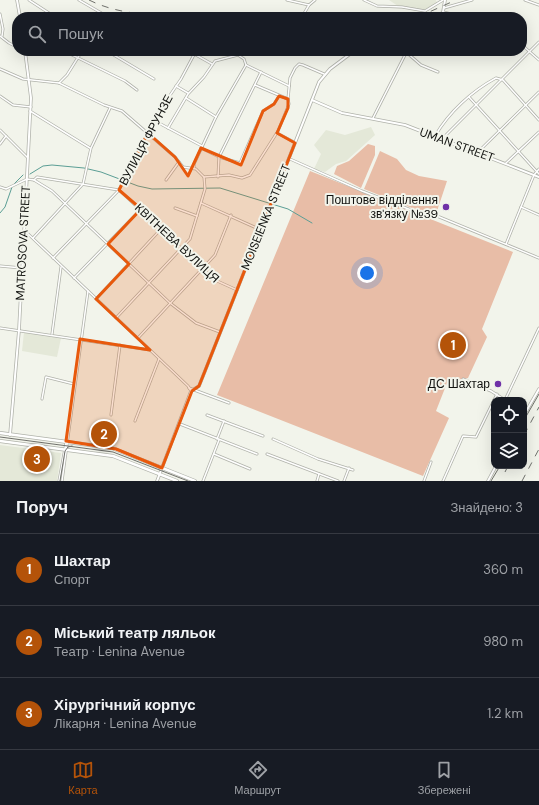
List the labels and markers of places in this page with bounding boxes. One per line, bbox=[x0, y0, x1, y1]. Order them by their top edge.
place label: Поштове відділення зв'язку №39 bbox=[326, 192, 438, 222]
marker: Поштове відділення зв'язку №39 bbox=[441, 202, 451, 212]
pin: 1 bbox=[440, 330, 466, 360]
place label: ДС Шахтар bbox=[428, 376, 490, 392]
marker: ДС Шахтар bbox=[493, 379, 503, 389]
pin: 2 bbox=[91, 419, 117, 449]
pin: 3 bbox=[24, 444, 50, 474]

